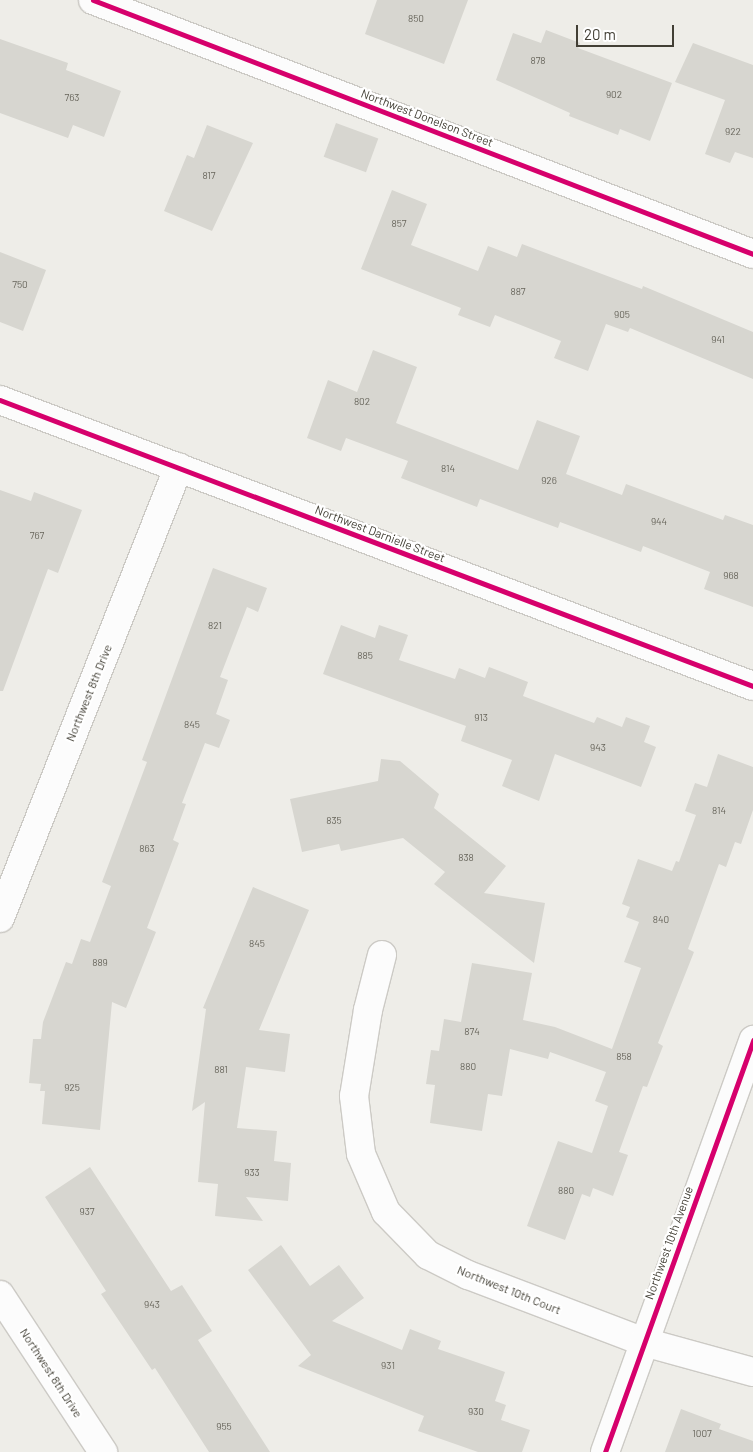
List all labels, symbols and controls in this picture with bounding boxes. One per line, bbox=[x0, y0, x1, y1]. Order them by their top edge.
house number: 850 bbox=[408, 13, 424, 25]
scale bar bbox=[578, 15, 676, 47]
text: 20 m bbox=[584, 25, 616, 43]
house number: 878 bbox=[530, 55, 546, 67]
street label: Northwest Donelson Street bbox=[359, 86, 495, 150]
house number: 902 bbox=[606, 89, 622, 101]
house number: 763 bbox=[64, 92, 80, 104]
house number: 922 bbox=[725, 126, 741, 138]
house number: 817 bbox=[202, 170, 216, 182]
house number: 857 bbox=[391, 218, 407, 230]
house number: 750 bbox=[12, 279, 28, 291]
house number: 887 bbox=[510, 286, 526, 298]
house number: 905 bbox=[614, 309, 630, 321]
house number: 941 bbox=[711, 334, 725, 346]
house number: 802 bbox=[354, 396, 370, 408]
house number: 814 bbox=[441, 463, 455, 475]
house number: 926 bbox=[541, 475, 557, 487]
street label: Northwest Darnielle Street bbox=[313, 503, 447, 565]
house number: 944 bbox=[651, 516, 667, 528]
house number: 767 bbox=[30, 530, 44, 542]
house number: 968 bbox=[723, 570, 739, 582]
house number: 821 bbox=[208, 620, 222, 632]
street label: Northwest 8th Drive bbox=[63, 642, 115, 744]
house number: 885 bbox=[357, 650, 373, 662]
house number: 913 bbox=[474, 712, 488, 724]
house number: 845 bbox=[184, 719, 200, 731]
house number: 943 bbox=[590, 742, 606, 754]
house number: 814 bbox=[712, 805, 726, 817]
house number: 835 bbox=[326, 815, 342, 827]
house number: 863 bbox=[139, 843, 155, 855]
house number: 838 bbox=[458, 852, 474, 864]
house number: 840 bbox=[653, 914, 669, 926]
house number: 845 bbox=[249, 938, 265, 950]
house number: 889 bbox=[92, 957, 108, 969]
house number: 874 bbox=[464, 1026, 480, 1038]
house number: 858 bbox=[616, 1051, 632, 1063]
house number: 880 bbox=[460, 1061, 476, 1073]
house number: 881 bbox=[214, 1064, 228, 1076]
house number: 925 bbox=[64, 1082, 80, 1094]
house number: 933 bbox=[244, 1167, 260, 1179]
street label: Northwest 10th Avenue bbox=[642, 1184, 696, 1302]
house number: 880 bbox=[558, 1185, 574, 1197]
house number: 937 bbox=[79, 1206, 95, 1218]
street label: Northwest 10th Court bbox=[455, 1263, 563, 1317]
house number: 943 bbox=[144, 1299, 160, 1311]
street label: Northwest 8th Drive bbox=[17, 1326, 85, 1420]
house number: 931 bbox=[381, 1360, 395, 1372]
house number: 930 bbox=[468, 1406, 484, 1418]
house number: 955 bbox=[216, 1421, 232, 1433]
house number: 1007 bbox=[692, 1428, 712, 1440]

